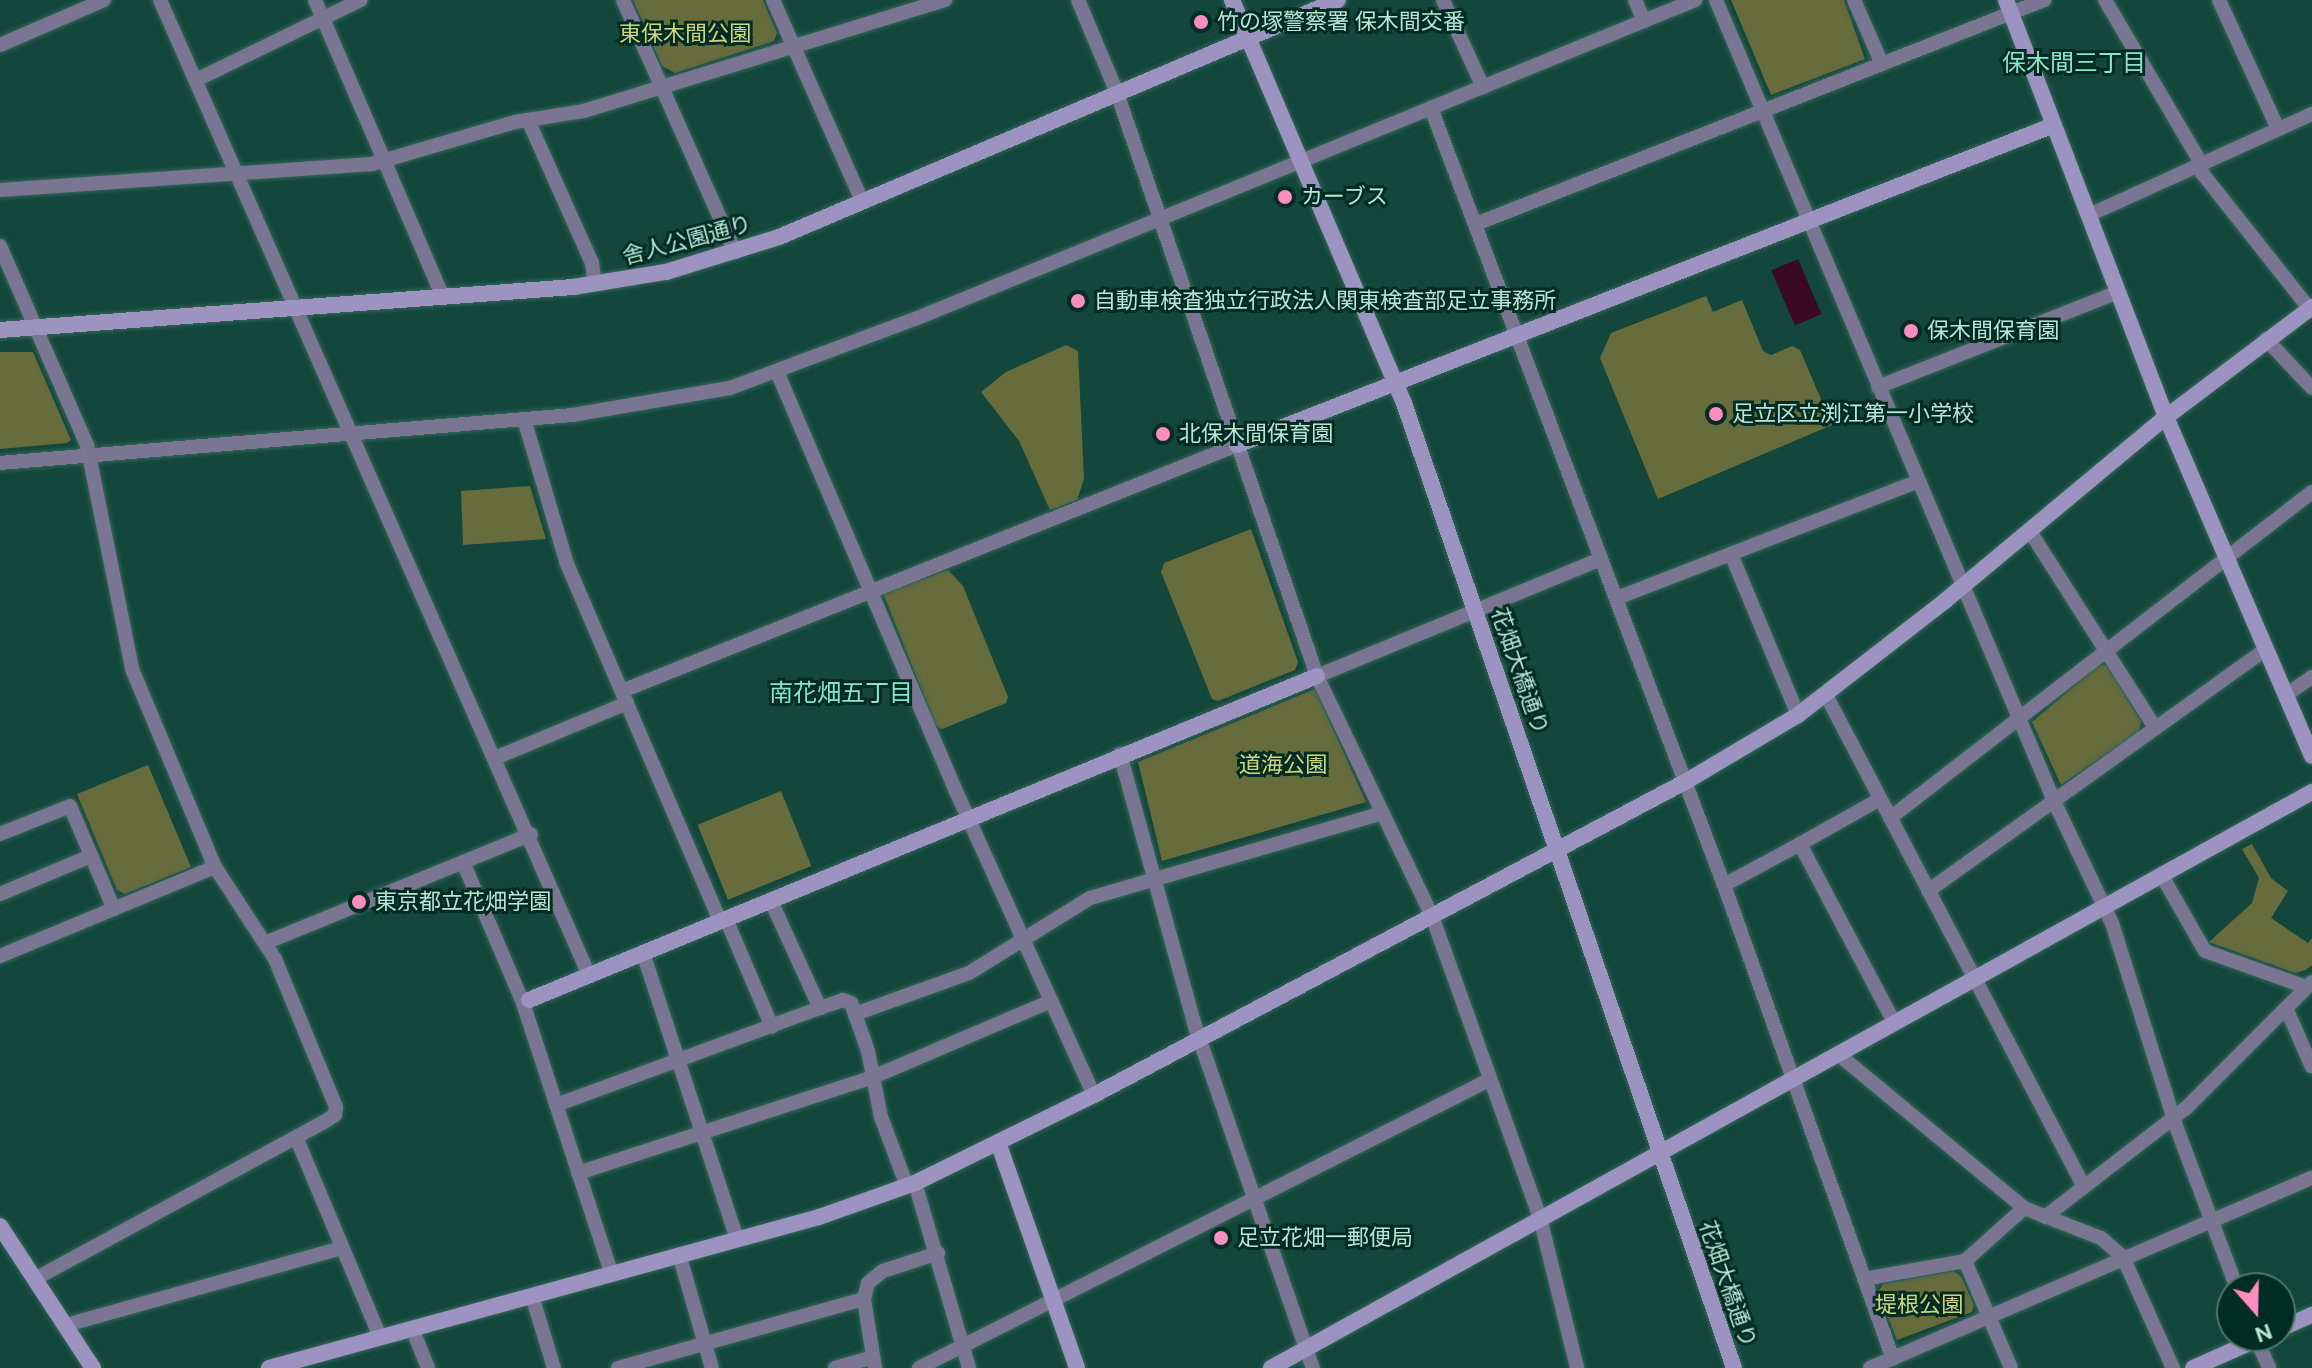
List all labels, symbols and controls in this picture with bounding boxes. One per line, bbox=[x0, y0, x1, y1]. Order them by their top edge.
place label: 竹の塚警察署 保木間交番 bbox=[1217, 9, 1465, 35]
marker: 竹の塚警察署 保木間交番 bbox=[1192, 13, 1210, 31]
park label: 東保木間公園 bbox=[619, 21, 751, 47]
district label: 保木間三丁目 bbox=[2002, 49, 2146, 77]
place label: カーブス bbox=[1301, 184, 1389, 210]
marker: カーブス bbox=[1276, 188, 1294, 206]
street label: 舎人公園通り bbox=[620, 210, 754, 270]
place label: 自動車検査独立行政法人関東検査部足立事務所 bbox=[1094, 288, 1556, 314]
marker: 自動車検査独立行政法人関東検査部足立事務所 bbox=[1069, 292, 1087, 310]
place label: 保木間保育園 bbox=[1927, 318, 2059, 344]
marker: 保木間保育園 bbox=[1902, 322, 1920, 340]
place label: 足立区立渕江第一小学校 bbox=[1732, 401, 1974, 427]
marker: 足立区立渕江第一小学校 bbox=[1707, 405, 1725, 423]
place label: 北保木間保育園 bbox=[1179, 421, 1333, 447]
marker: 北保木間保育園 bbox=[1154, 425, 1172, 443]
street label: 花畑大橋通り bbox=[1486, 604, 1554, 738]
district label: 南花畑五丁目 bbox=[769, 679, 913, 707]
park label: 道海公園 bbox=[1239, 752, 1327, 778]
place label: 東京都立花畑学園 bbox=[375, 889, 551, 915]
marker: 東京都立花畑学園 bbox=[350, 893, 368, 911]
street label: 花畑大橋通り bbox=[1694, 1217, 1762, 1351]
place label: 足立花畑一郵便局 bbox=[1237, 1225, 1413, 1251]
marker: 足立花畑一郵便局 bbox=[1212, 1229, 1230, 1247]
north arrow bbox=[2216, 1272, 2296, 1352]
park label: 堤根公園 bbox=[1875, 1292, 1963, 1318]
text: N bbox=[2251, 1317, 2276, 1350]

